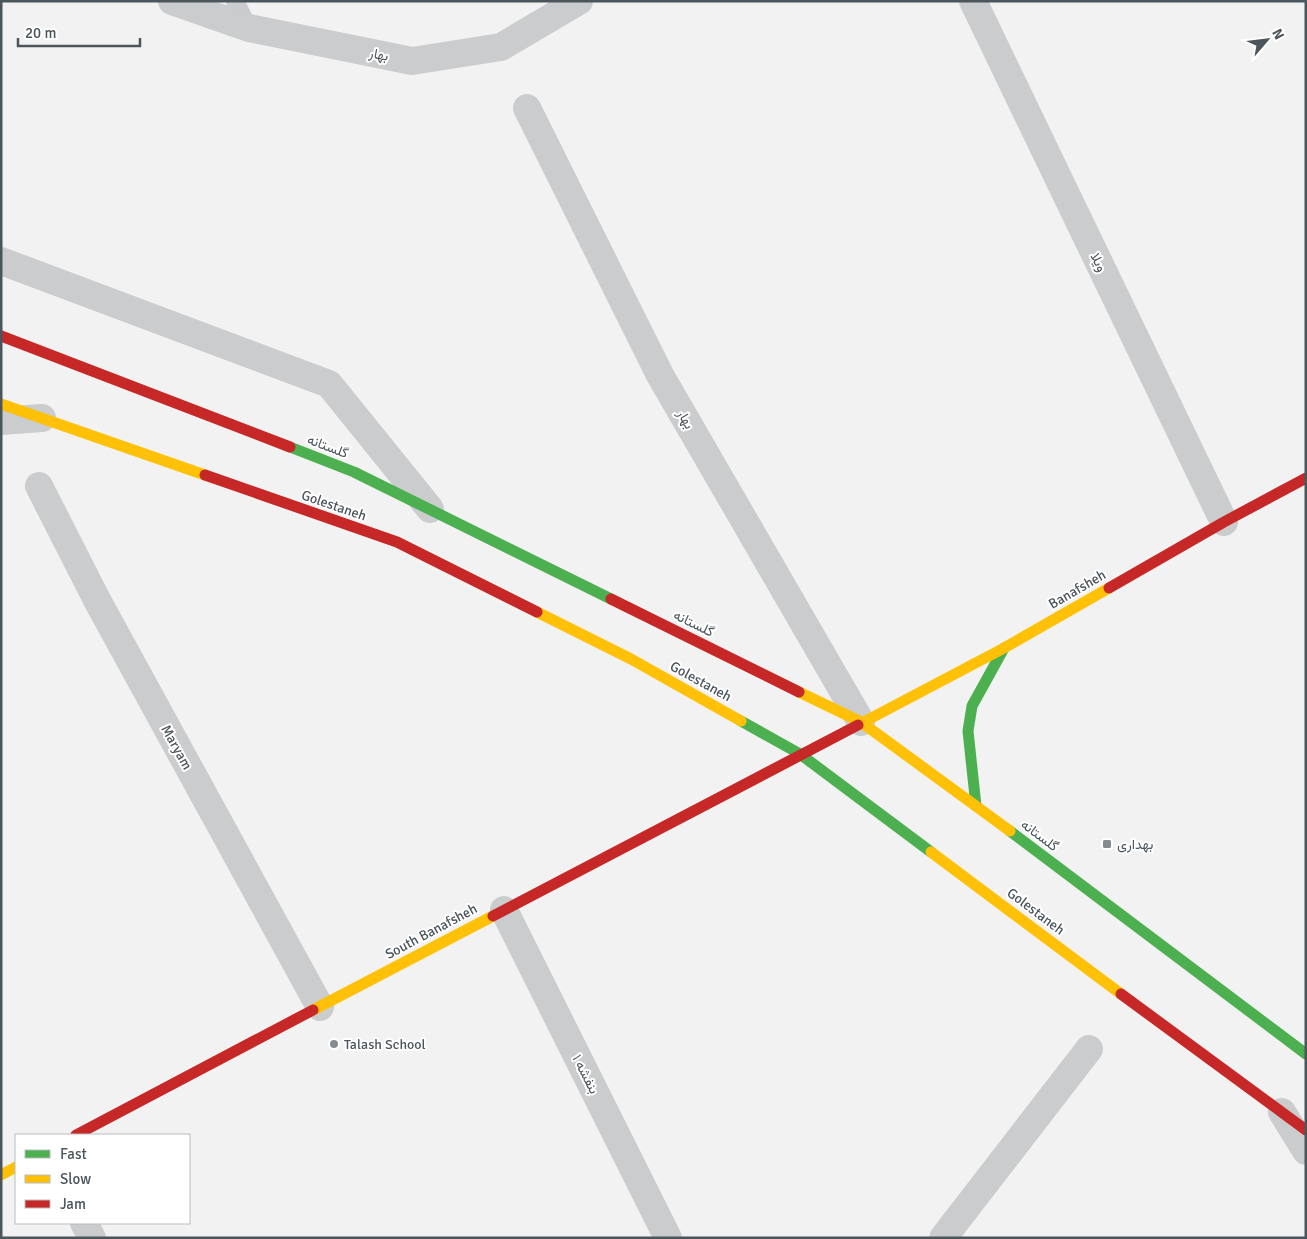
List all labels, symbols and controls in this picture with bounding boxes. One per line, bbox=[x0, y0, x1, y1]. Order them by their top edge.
scale bar bbox=[18, 15, 140, 47]
north arrow bbox=[1242, 15, 1292, 65]
text: 20 m bbox=[25, 24, 56, 42]
text: N bbox=[1268, 26, 1288, 42]
street label: بهار bbox=[367, 44, 390, 65]
street label: ویلا bbox=[1087, 250, 1110, 274]
street label: بهار bbox=[673, 406, 698, 432]
street label: گلستانه bbox=[305, 431, 351, 462]
street label: Golestaneh bbox=[299, 486, 369, 525]
street label: Banafsheh bbox=[1046, 566, 1109, 613]
street label: گلستانه bbox=[671, 606, 717, 640]
street label: Golestaneh bbox=[667, 658, 734, 705]
street label: Maryam bbox=[157, 722, 196, 773]
street label: گلستانه bbox=[1018, 816, 1062, 855]
place label: بهداری bbox=[1117, 836, 1153, 853]
marker: بهداری bbox=[1101, 838, 1113, 850]
street label: Golestaneh bbox=[1004, 884, 1068, 939]
street label: South Banafsheh bbox=[382, 900, 480, 963]
place label: Talash School bbox=[344, 1036, 426, 1053]
marker: Talash School bbox=[328, 1038, 340, 1050]
street label: بنفشه ۱ bbox=[568, 1052, 603, 1097]
legend bbox=[15, 1134, 190, 1224]
text: Fast bbox=[60, 1145, 87, 1163]
text: Slow bbox=[60, 1170, 91, 1188]
text: Jam bbox=[60, 1195, 86, 1213]

